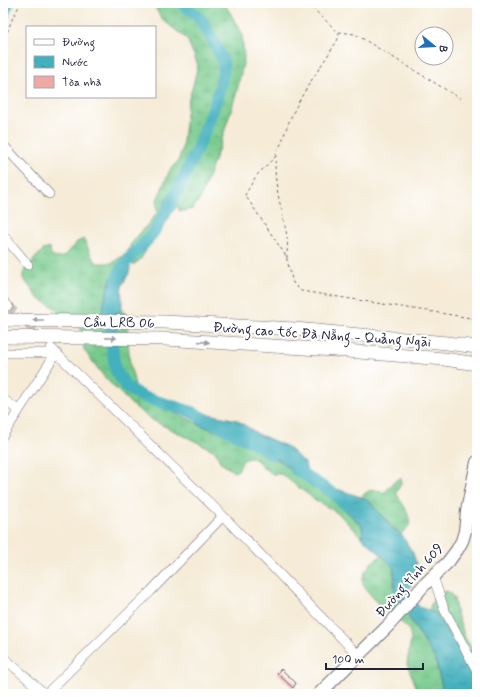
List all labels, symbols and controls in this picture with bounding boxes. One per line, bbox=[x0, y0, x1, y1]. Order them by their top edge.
legend bbox=[26, 26, 156, 98]
north arrow bbox=[414, 26, 454, 66]
text: Đường bbox=[62, 35, 95, 52]
text: B bbox=[435, 43, 450, 54]
text: Nước bbox=[62, 55, 88, 71]
text: Tòa nhà bbox=[62, 75, 102, 91]
street label: Cầu LRB 06 bbox=[83, 313, 155, 333]
one-way arrow bbox=[31, 317, 44, 323]
street label: Đường cao tốc Đà Nẵng - Quảng Ngãi bbox=[212, 318, 432, 354]
one-way arrow bbox=[105, 335, 118, 341]
one-way arrow bbox=[198, 338, 210, 345]
street label: Đường tỉnh 609 bbox=[372, 540, 449, 623]
scale bar bbox=[326, 645, 423, 671]
text: 100 m bbox=[332, 652, 364, 668]

